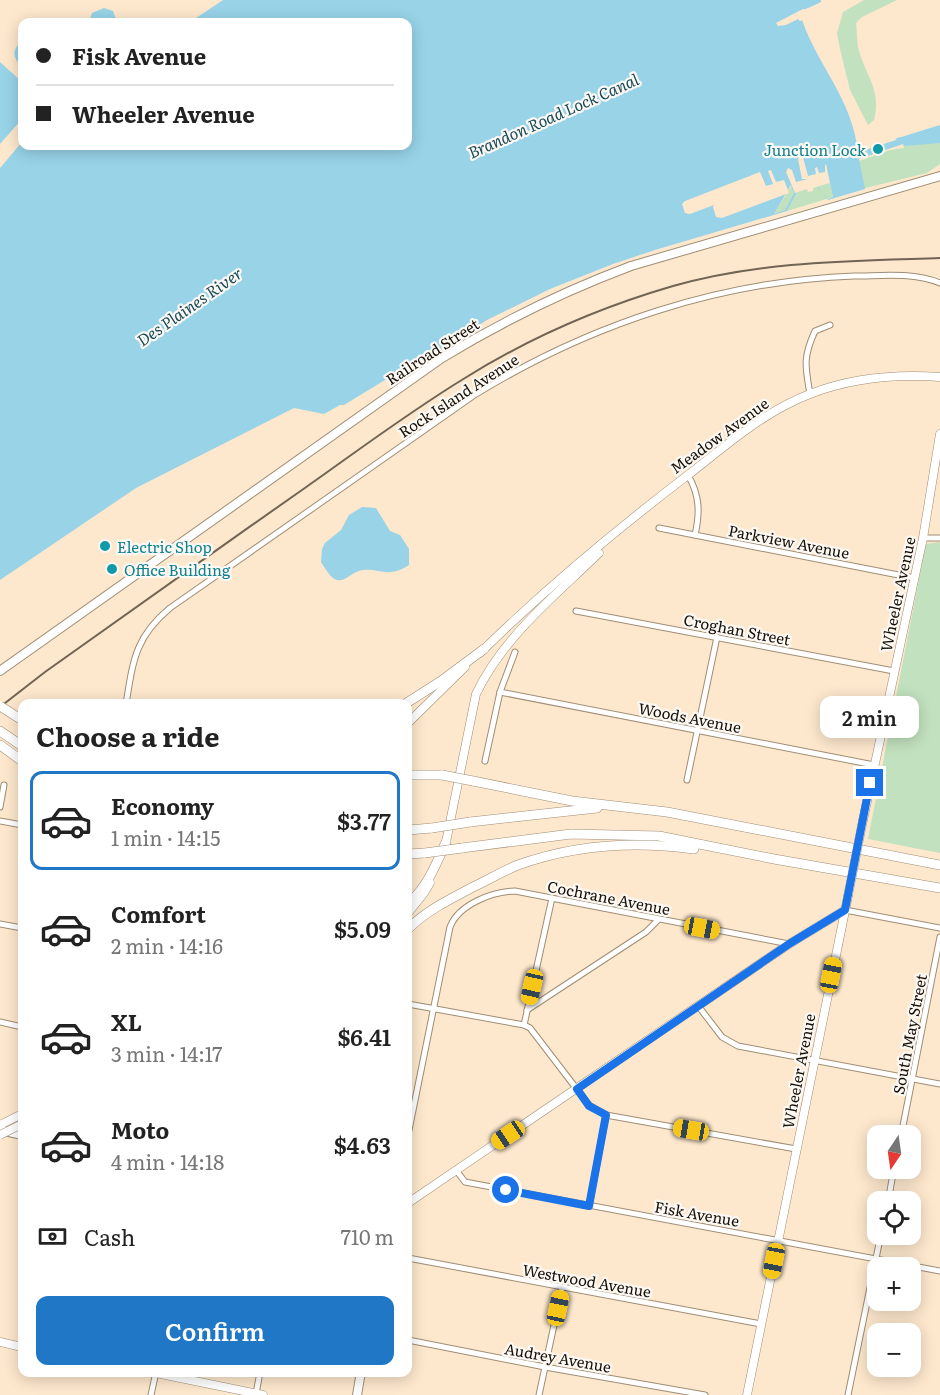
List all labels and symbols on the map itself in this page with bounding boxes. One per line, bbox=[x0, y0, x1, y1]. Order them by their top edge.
water label: Brandon Road Lock Canal bbox=[464, 66, 643, 164]
place label: Junction Lock bbox=[764, 138, 867, 161]
marker: Junction Lock bbox=[871, 142, 885, 156]
water label: Des Plaines River bbox=[131, 261, 247, 351]
street label: Railroad Street bbox=[381, 312, 483, 390]
street label: Rock Island Avenue bbox=[393, 347, 523, 443]
street label: Meadow Avenue bbox=[665, 391, 773, 479]
street label: Parkview Avenue bbox=[726, 518, 852, 564]
street label: Wheeler Avenue bbox=[874, 534, 920, 654]
place label: Electric Shop bbox=[117, 535, 212, 558]
marker: Electric Shop bbox=[98, 539, 112, 553]
place label: Office Building bbox=[124, 558, 231, 581]
marker: Office Building bbox=[105, 562, 119, 576]
street label: Croghan Street bbox=[682, 607, 792, 651]
street label: Woods Avenue bbox=[637, 696, 744, 738]
callout: 2 min bbox=[820, 696, 920, 738]
route end bbox=[856, 769, 883, 796]
street label: Cochrane Avenue bbox=[546, 874, 673, 920]
car bbox=[683, 916, 721, 940]
car bbox=[819, 956, 843, 994]
car bbox=[519, 967, 545, 1007]
street label: South May Street bbox=[886, 972, 932, 1096]
street label: Wheeler Avenue bbox=[776, 1011, 820, 1131]
car bbox=[488, 1117, 528, 1153]
car bbox=[672, 1118, 710, 1142]
north arrow bbox=[867, 1125, 921, 1179]
route start bbox=[492, 1176, 519, 1203]
street label: Fisk Avenue bbox=[653, 1194, 741, 1232]
car bbox=[762, 1242, 786, 1280]
street label: Westwood Avenue bbox=[521, 1257, 653, 1303]
car bbox=[545, 1289, 571, 1327]
street label: Audrey Avenue bbox=[503, 1336, 613, 1378]

